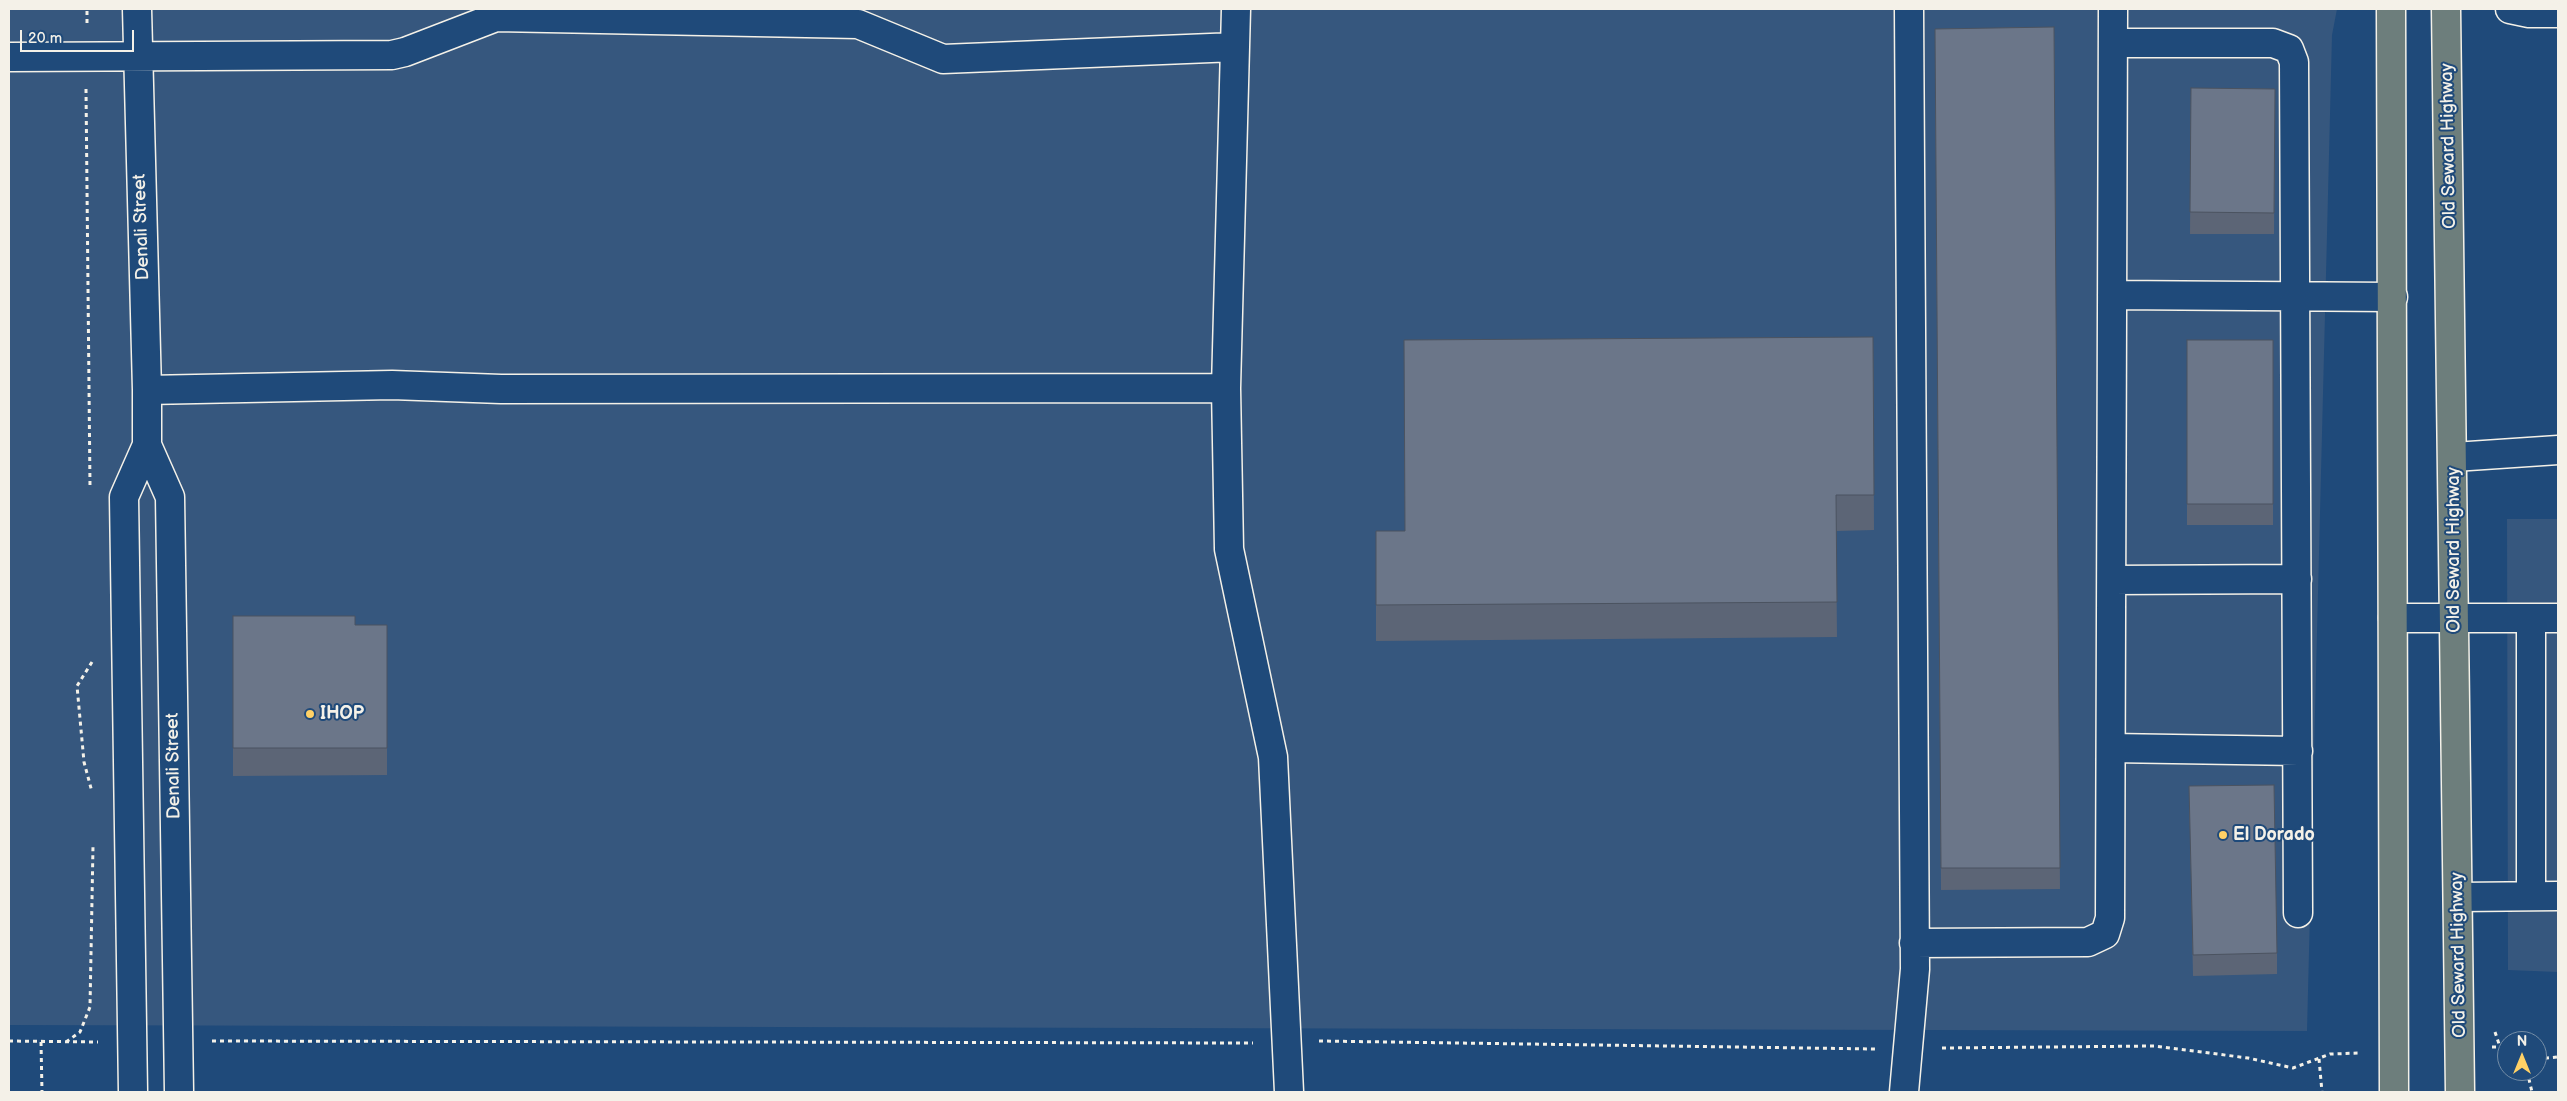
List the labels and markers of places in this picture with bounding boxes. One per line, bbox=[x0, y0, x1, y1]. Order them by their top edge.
place label: IHOP bbox=[320, 703, 364, 725]
marker: IHOP bbox=[304, 708, 316, 720]
place label: El Dorado bbox=[2233, 824, 2315, 846]
marker: El Dorado bbox=[2217, 829, 2229, 841]

